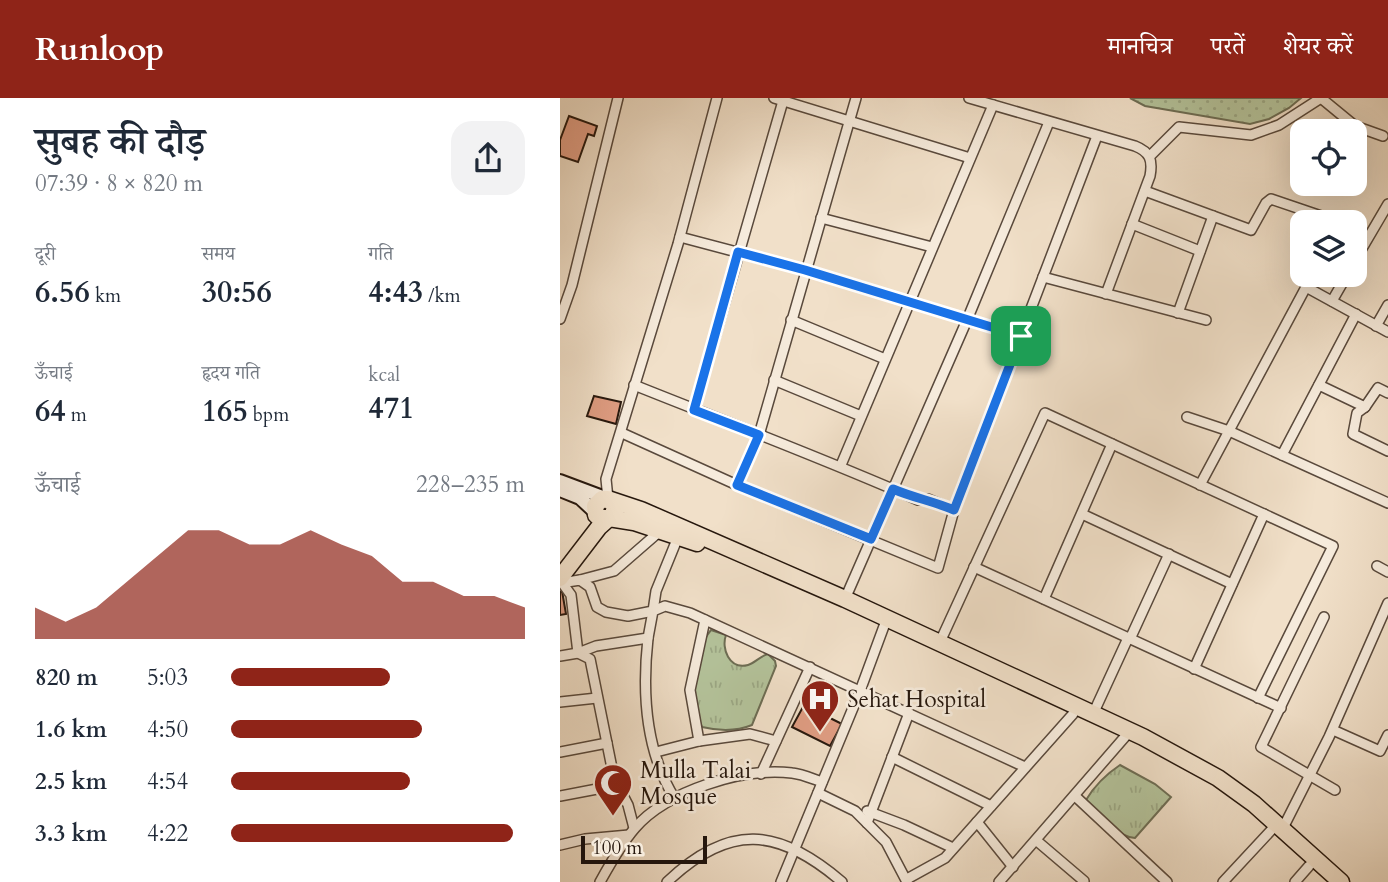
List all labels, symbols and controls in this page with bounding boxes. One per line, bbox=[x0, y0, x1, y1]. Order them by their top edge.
text: Runloop bbox=[35, 27, 164, 72]
text: मानचित्र bbox=[1108, 30, 1173, 63]
text: परतें bbox=[1211, 30, 1245, 63]
text: शेयर करें bbox=[1283, 30, 1353, 63]
text: सुबह की दौड़ bbox=[35, 116, 205, 168]
map controls bbox=[1290, 119, 1367, 287]
button: locate bbox=[1290, 119, 1367, 196]
button: share bbox=[451, 121, 525, 195]
text: 07:39 · 8 × 820 m bbox=[35, 168, 203, 199]
button: layers bbox=[1290, 210, 1367, 287]
text: दूरी bbox=[35, 241, 56, 267]
text: समय bbox=[202, 241, 235, 267]
text: गति bbox=[368, 241, 393, 267]
text: 6.56 bbox=[35, 272, 90, 313]
text: 30:56 bbox=[202, 272, 272, 313]
text: 4:43 bbox=[368, 272, 423, 313]
text: km bbox=[90, 283, 121, 309]
text: /km bbox=[423, 283, 461, 309]
pin bbox=[991, 306, 1051, 366]
icon: arrive bbox=[1002, 317, 1040, 355]
text: ऊँचाई bbox=[35, 360, 72, 386]
text: हृदय गति bbox=[202, 360, 260, 386]
text: kcal bbox=[368, 362, 400, 388]
text: 471 bbox=[368, 388, 414, 429]
text: 64 bbox=[35, 391, 66, 432]
text: 165 bbox=[202, 391, 248, 432]
text: m bbox=[66, 402, 87, 428]
text: bpm bbox=[248, 402, 289, 428]
text: ऊँचाई bbox=[35, 469, 80, 500]
text: 228–235 m bbox=[416, 469, 525, 500]
text: 820 m bbox=[35, 662, 98, 693]
text: 5:03 bbox=[147, 662, 188, 693]
hospital icon: Sehat Hospital bbox=[799, 678, 841, 733]
place label: Sehat Hospital bbox=[847, 684, 986, 715]
text: 1.6 km bbox=[35, 714, 107, 745]
text: 4:50 bbox=[147, 714, 188, 745]
place label: Mulla Talai Mosque bbox=[640, 755, 751, 812]
mosque icon: Mulla Talai Mosque bbox=[592, 762, 634, 817]
text: 2.5 km bbox=[35, 766, 107, 797]
text: 4:54 bbox=[147, 766, 188, 797]
text: 3.3 km bbox=[35, 818, 107, 849]
text: 4:22 bbox=[147, 818, 188, 849]
scale bar bbox=[581, 833, 707, 865]
text: 100 m bbox=[592, 835, 642, 861]

